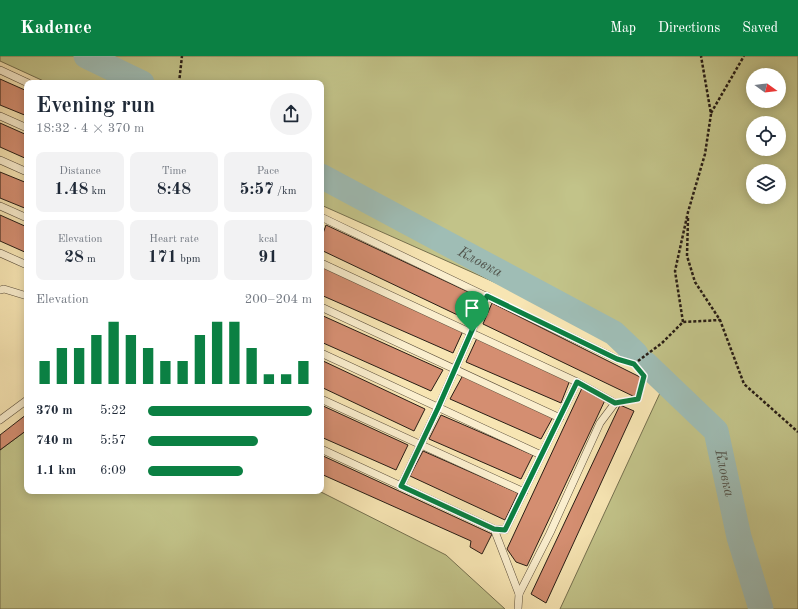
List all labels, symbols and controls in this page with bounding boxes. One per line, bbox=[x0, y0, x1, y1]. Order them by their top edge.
text: Kadence bbox=[20, 19, 92, 38]
text: Map bbox=[610, 21, 636, 35]
text: Directions bbox=[658, 21, 720, 35]
text: Saved bbox=[742, 21, 778, 35]
north arrow bbox=[746, 68, 786, 108]
map controls bbox=[746, 68, 786, 204]
button: share bbox=[270, 93, 312, 135]
text: Evening run bbox=[36, 95, 155, 117]
button: locate bbox=[746, 116, 786, 156]
text: 18:32 · 4 × 370 m bbox=[36, 122, 144, 135]
button: layers bbox=[746, 164, 786, 204]
text: Distance bbox=[59, 166, 101, 177]
text: Time bbox=[162, 166, 186, 177]
text: Pace bbox=[257, 166, 279, 177]
text: 1.48 bbox=[54, 181, 88, 198]
text: 8:48 bbox=[157, 181, 191, 198]
text: 5:57 bbox=[240, 181, 274, 198]
text: km bbox=[88, 186, 106, 197]
text: /km bbox=[274, 186, 296, 197]
text: Elevation bbox=[58, 234, 102, 245]
text: Heart rate bbox=[149, 234, 199, 245]
text: kcal bbox=[259, 234, 277, 245]
water label: Кловка bbox=[454, 244, 505, 281]
text: 28 bbox=[64, 249, 84, 266]
text: 171 bbox=[148, 249, 177, 266]
text: 91 bbox=[258, 249, 278, 266]
text: m bbox=[84, 254, 96, 265]
text: bpm bbox=[177, 254, 200, 265]
pin bbox=[455, 291, 489, 332]
text: Elevation bbox=[36, 293, 89, 306]
text: 200–204 m bbox=[245, 293, 312, 306]
icon: arrive bbox=[461, 297, 483, 319]
text: 370 m bbox=[36, 404, 73, 417]
text: 5:22 bbox=[100, 404, 126, 417]
text: 740 m bbox=[36, 434, 73, 447]
text: 5:57 bbox=[100, 434, 126, 447]
water label: Кловка bbox=[711, 447, 736, 498]
text: 1.1 km bbox=[36, 464, 76, 477]
text: 6:09 bbox=[100, 464, 126, 477]

